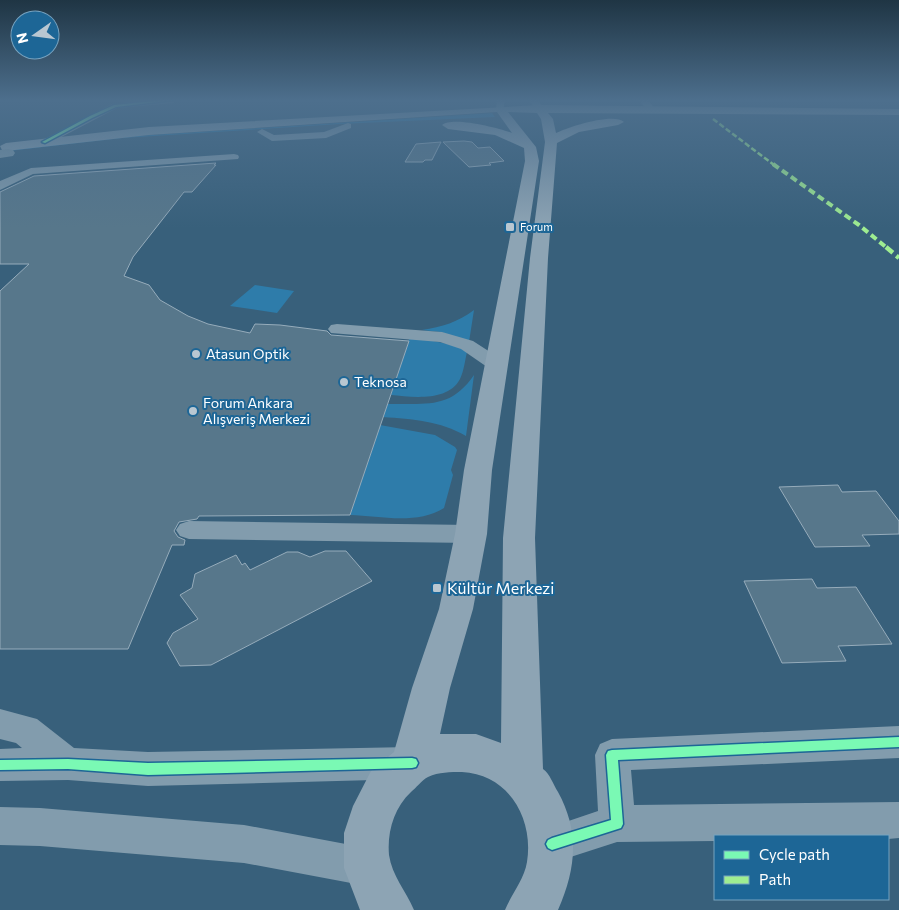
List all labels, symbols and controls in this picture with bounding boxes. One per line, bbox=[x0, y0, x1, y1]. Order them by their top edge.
north arrow bbox=[10, 10, 60, 60]
text: N bbox=[12, 31, 31, 45]
place label: Forum bbox=[520, 220, 553, 233]
marker: Forum bbox=[504, 221, 516, 233]
place label: Atasun Optik bbox=[206, 345, 290, 362]
marker: Atasun Optik bbox=[190, 348, 202, 360]
place label: Teknosa bbox=[354, 373, 407, 390]
marker: Teknosa bbox=[338, 376, 350, 388]
place label: Forum Ankara Alışveriş Merkezi bbox=[203, 394, 310, 427]
marker: Forum Ankara Alışveriş Merkezi bbox=[187, 405, 199, 417]
place label: Kültür Merkezi bbox=[447, 578, 554, 597]
marker: Kültür Merkezi bbox=[431, 582, 443, 594]
legend bbox=[714, 835, 889, 900]
text: Cycle path bbox=[759, 845, 830, 863]
text: Path bbox=[759, 870, 791, 888]

